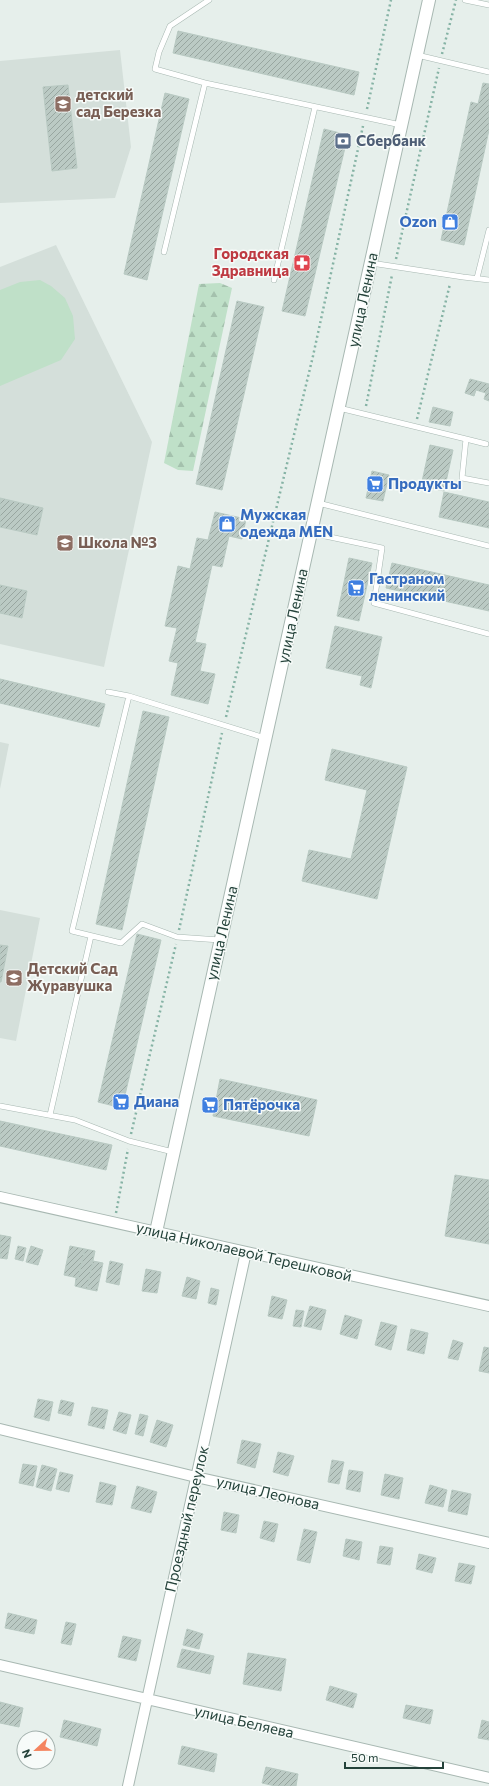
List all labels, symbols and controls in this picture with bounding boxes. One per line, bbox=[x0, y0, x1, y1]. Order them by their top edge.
place label: детский сад Березка bbox=[76, 85, 161, 120]
school or university icon: детский сад Березка bbox=[53, 94, 73, 114]
bank icon: Сбербанк bbox=[333, 131, 353, 151]
place label: Сбербанк bbox=[356, 131, 427, 149]
place label: Ozon bbox=[399, 212, 437, 230]
shop icon: Ozon bbox=[440, 212, 460, 232]
place label: Городская Здравница bbox=[212, 244, 289, 279]
street label: улица Ленина bbox=[343, 251, 381, 349]
pharmacy icon: Городская Здравница bbox=[292, 253, 312, 273]
supermarket icon: Продукты bbox=[365, 474, 385, 494]
place label: Продукты bbox=[388, 474, 462, 492]
place label: Мужская одежда MEN bbox=[240, 505, 333, 540]
shop icon: Мужская одежда MEN bbox=[217, 514, 237, 534]
school or university icon: Школа №3 bbox=[55, 533, 75, 553]
place label: Школа №3 bbox=[78, 533, 157, 551]
street label: улица Ленина bbox=[273, 567, 311, 665]
place label: Гастраном ленинский bbox=[369, 569, 445, 604]
supermarket icon: Гастраном ленинский bbox=[346, 578, 366, 598]
street label: улица Ленина bbox=[201, 884, 241, 982]
place label: Детский Сад Журавушка bbox=[27, 959, 118, 994]
school or university icon: Детский Сад Журавушка bbox=[4, 968, 24, 988]
supermarket icon: Диана bbox=[111, 1092, 131, 1112]
place label: Диана bbox=[134, 1092, 179, 1110]
supermarket icon: Пятёрочка bbox=[200, 1095, 220, 1115]
place label: Пятёрочка bbox=[223, 1095, 300, 1113]
street label: улица Николаевой Терешковой bbox=[135, 1217, 354, 1285]
street label: Проездный переулок bbox=[160, 1444, 212, 1594]
street label: улица Леонова bbox=[215, 1471, 322, 1513]
street label: улица Беляева bbox=[193, 1701, 296, 1741]
north arrow bbox=[16, 1730, 56, 1770]
scale bar bbox=[345, 1744, 443, 1770]
text: N bbox=[19, 1748, 34, 1760]
text: 50 m bbox=[351, 1750, 379, 1764]

